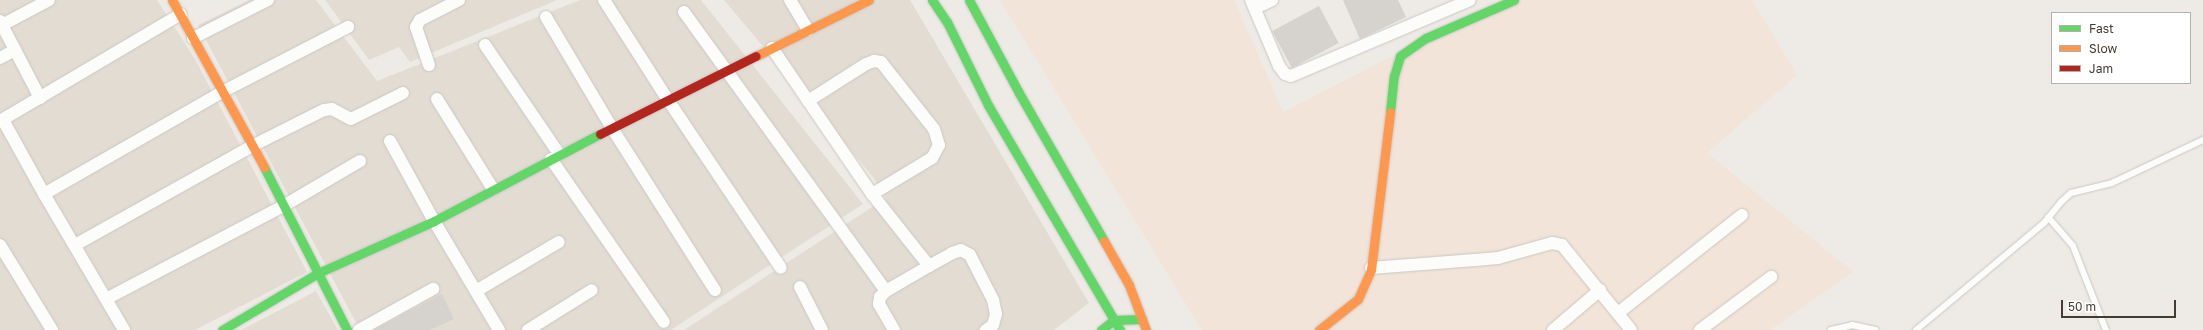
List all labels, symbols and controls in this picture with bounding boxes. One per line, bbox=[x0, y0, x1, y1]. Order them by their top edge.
legend bbox=[2051, 12, 2191, 84]
text: Fast bbox=[2089, 21, 2114, 36]
text: Slow bbox=[2089, 41, 2117, 56]
text: Jam bbox=[2089, 61, 2113, 76]
scale bar bbox=[2063, 292, 2178, 318]
text: 50 m bbox=[2068, 299, 2096, 314]

